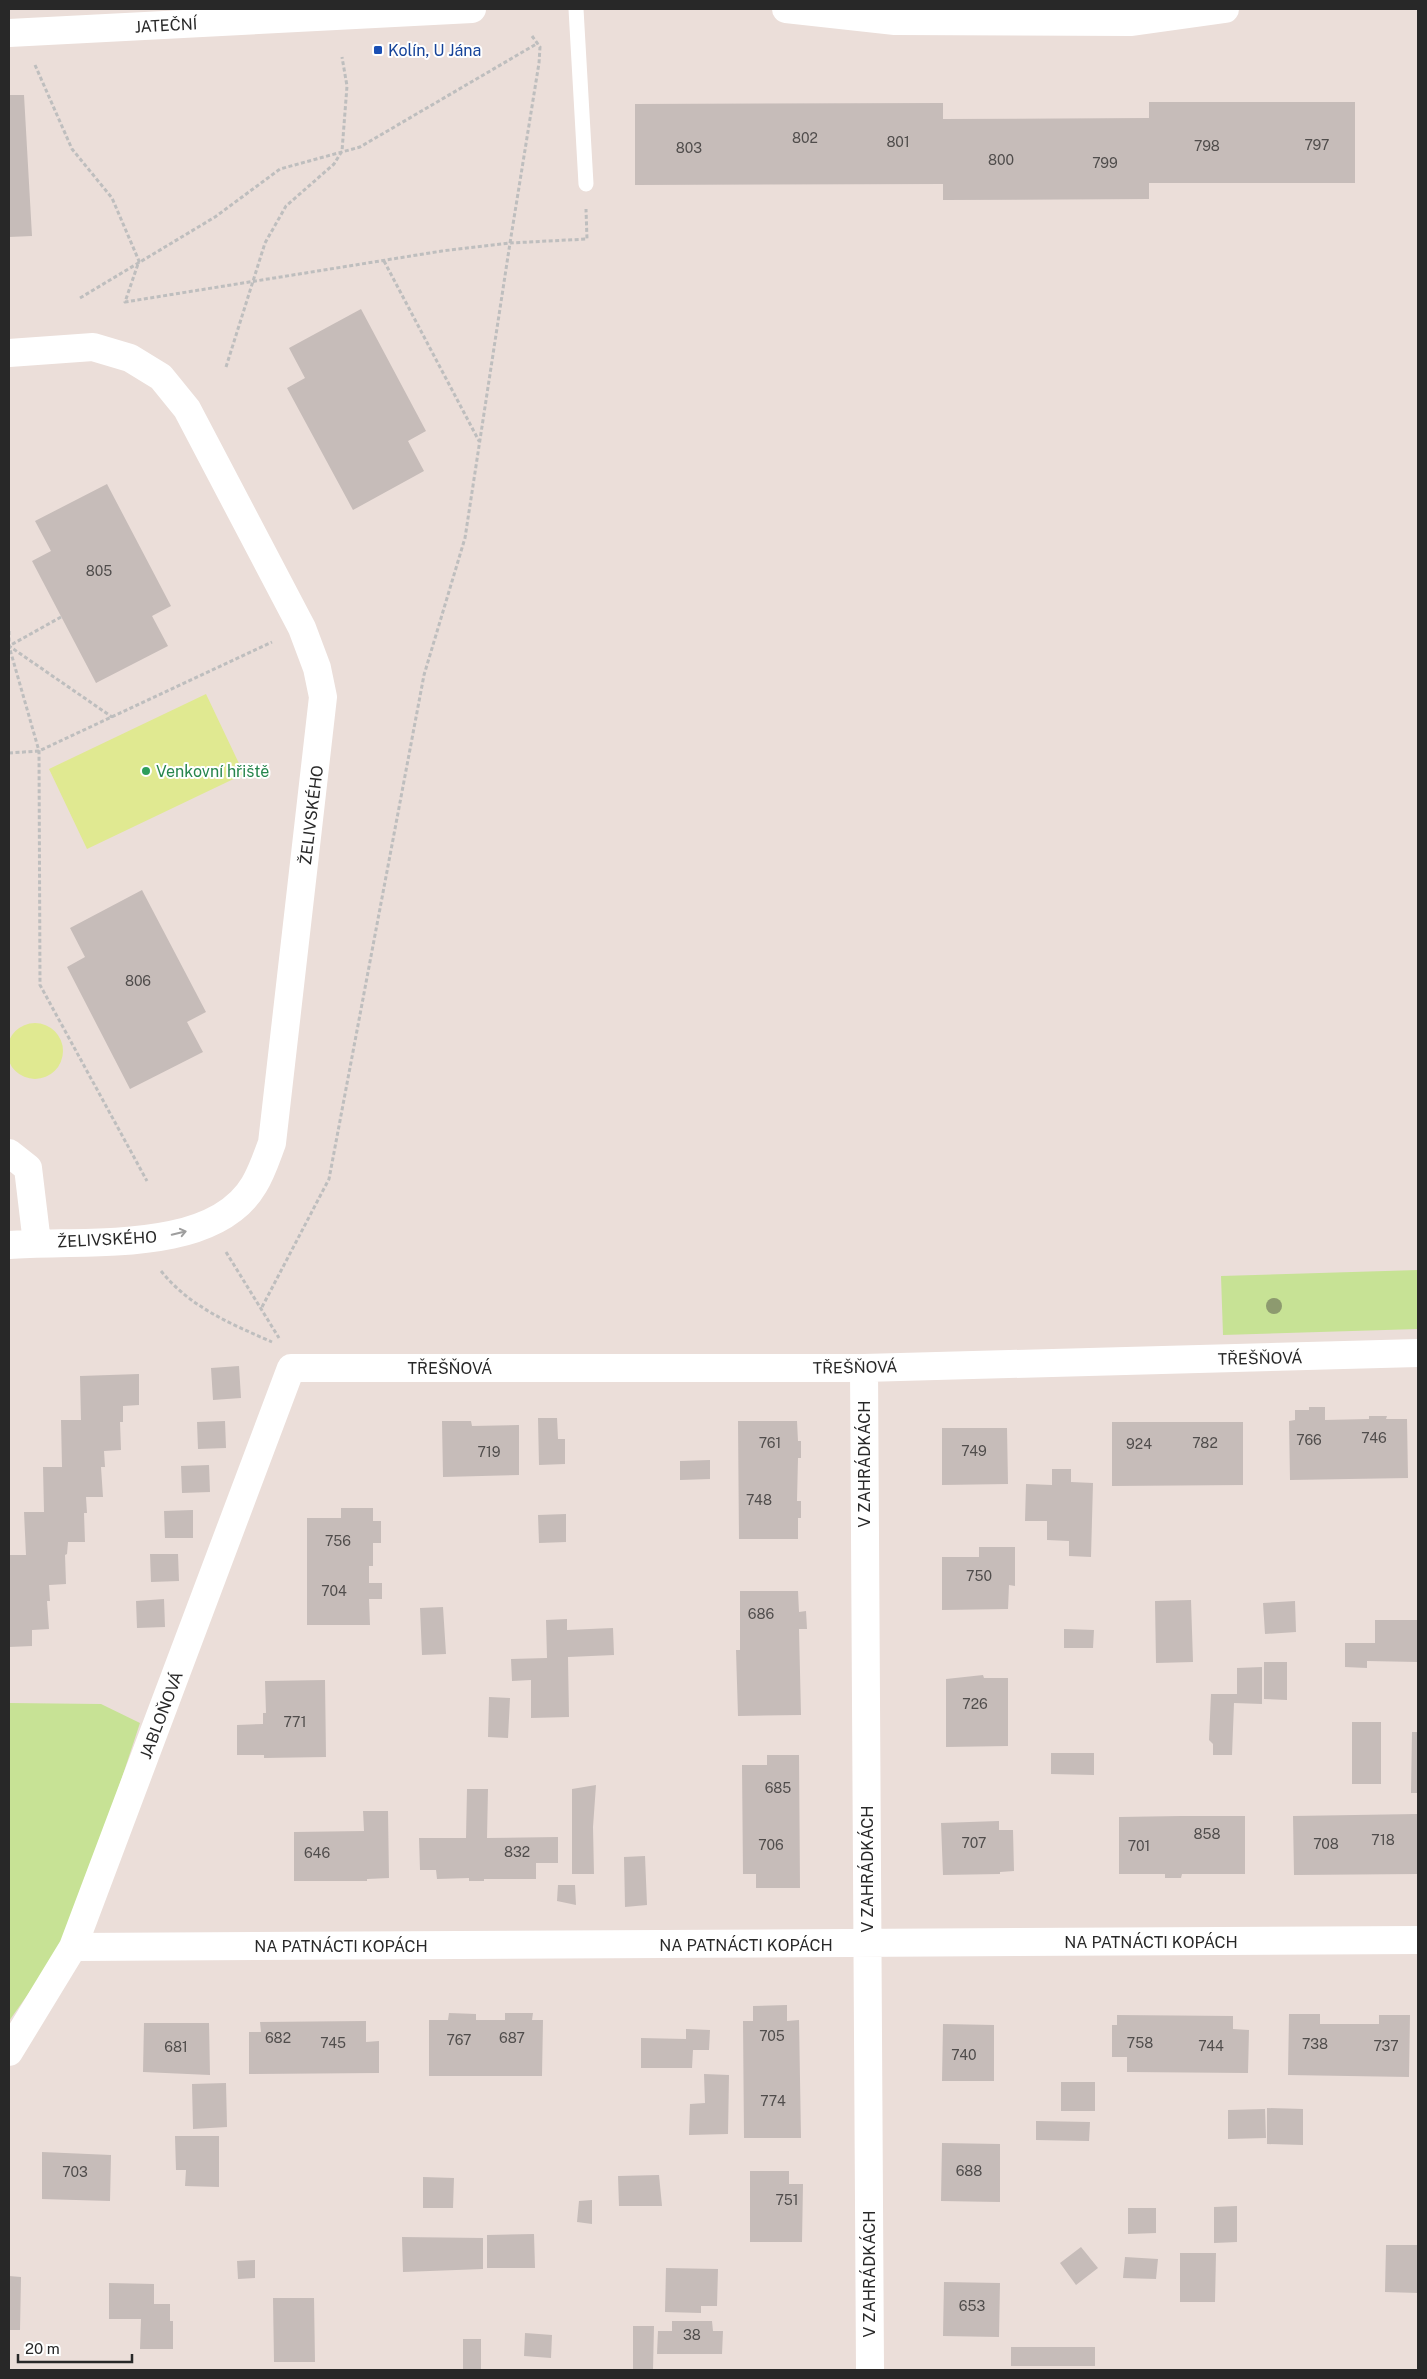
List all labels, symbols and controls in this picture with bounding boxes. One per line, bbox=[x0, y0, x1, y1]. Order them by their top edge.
street label: JATEČNÍ bbox=[134, 13, 198, 37]
place label: Kolín, U Jána bbox=[388, 41, 481, 60]
marker: Kolín, U Jána bbox=[372, 44, 384, 56]
house number: 802 bbox=[792, 130, 818, 146]
house number: 801 bbox=[886, 134, 910, 150]
house number: 797 bbox=[1304, 137, 1330, 153]
house number: 798 bbox=[1194, 138, 1220, 154]
house number: 803 bbox=[676, 140, 702, 156]
house number: 800 bbox=[988, 152, 1014, 168]
house number: 799 bbox=[1092, 155, 1118, 171]
house number: 805 bbox=[86, 563, 112, 579]
place label: Venkovní hřiště bbox=[156, 762, 269, 781]
street label: ŽELIVSKÉHO bbox=[295, 764, 327, 866]
marker: Venkovní hřiště bbox=[140, 765, 152, 777]
house number: 806 bbox=[125, 973, 151, 989]
street label: ŽELIVSKÉHO bbox=[56, 1226, 158, 1252]
one-way arrow bbox=[171, 1228, 187, 1237]
street label: TŘEŠŇOVÁ bbox=[1217, 1347, 1303, 1369]
street label: TŘEŠŇOVÁ bbox=[812, 1356, 898, 1378]
street label: TŘEŠŇOVÁ bbox=[408, 1358, 492, 1378]
street label: V ZAHRÁDKÁCH bbox=[854, 1400, 874, 1528]
house number: 746 bbox=[1361, 1430, 1387, 1446]
house number: 766 bbox=[1296, 1432, 1322, 1448]
house number: 761 bbox=[759, 1435, 781, 1451]
house number: 782 bbox=[1192, 1435, 1218, 1451]
house number: 924 bbox=[1126, 1436, 1152, 1452]
house number: 749 bbox=[961, 1443, 987, 1459]
house number: 719 bbox=[477, 1444, 501, 1460]
house number: 748 bbox=[746, 1492, 772, 1508]
house number: 756 bbox=[325, 1533, 351, 1549]
house number: 750 bbox=[966, 1568, 992, 1584]
house number: 704 bbox=[321, 1583, 347, 1599]
house number: 686 bbox=[748, 1606, 774, 1622]
street label: JABLOŇOVÁ bbox=[135, 1668, 187, 1762]
house number: 726 bbox=[962, 1696, 988, 1712]
house number: 771 bbox=[284, 1714, 306, 1730]
house number: 685 bbox=[765, 1780, 791, 1796]
street label: V ZAHRÁDKÁCH bbox=[857, 1805, 877, 1933]
house number: 858 bbox=[1193, 1826, 1221, 1842]
house number: 718 bbox=[1371, 1832, 1395, 1848]
house number: 707 bbox=[962, 1835, 986, 1851]
house number: 708 bbox=[1313, 1836, 1339, 1852]
house number: 706 bbox=[758, 1837, 784, 1853]
house number: 701 bbox=[1128, 1838, 1150, 1854]
house number: 832 bbox=[504, 1844, 530, 1860]
house number: 646 bbox=[304, 1845, 330, 1861]
street label: NA PATNÁCTI KOPÁCH bbox=[1064, 1932, 1238, 1952]
street label: NA PATNÁCTI KOPÁCH bbox=[659, 1935, 833, 1955]
street label: NA PATNÁCTI KOPÁCH bbox=[254, 1936, 428, 1956]
house number: 705 bbox=[759, 2028, 785, 2044]
house number: 682 bbox=[265, 2030, 291, 2046]
house number: 687 bbox=[499, 2030, 525, 2046]
house number: 767 bbox=[447, 2032, 472, 2048]
house number: 745 bbox=[320, 2035, 346, 2051]
house number: 758 bbox=[1127, 2035, 1153, 2051]
house number: 738 bbox=[1302, 2036, 1328, 2052]
house number: 744 bbox=[1198, 2038, 1224, 2054]
house number: 737 bbox=[1373, 2038, 1399, 2054]
house number: 681 bbox=[164, 2039, 188, 2055]
house number: 740 bbox=[951, 2047, 977, 2063]
house number: 774 bbox=[760, 2093, 786, 2109]
house number: 688 bbox=[956, 2163, 982, 2179]
house number: 703 bbox=[62, 2164, 88, 2180]
house number: 751 bbox=[775, 2192, 799, 2208]
street label: V ZAHRÁDKÁCH bbox=[859, 2210, 879, 2338]
house number: 653 bbox=[959, 2298, 985, 2314]
house number: 38 bbox=[683, 2327, 701, 2343]
scale bar bbox=[18, 2332, 131, 2364]
text: 20 m bbox=[25, 2340, 60, 2357]

